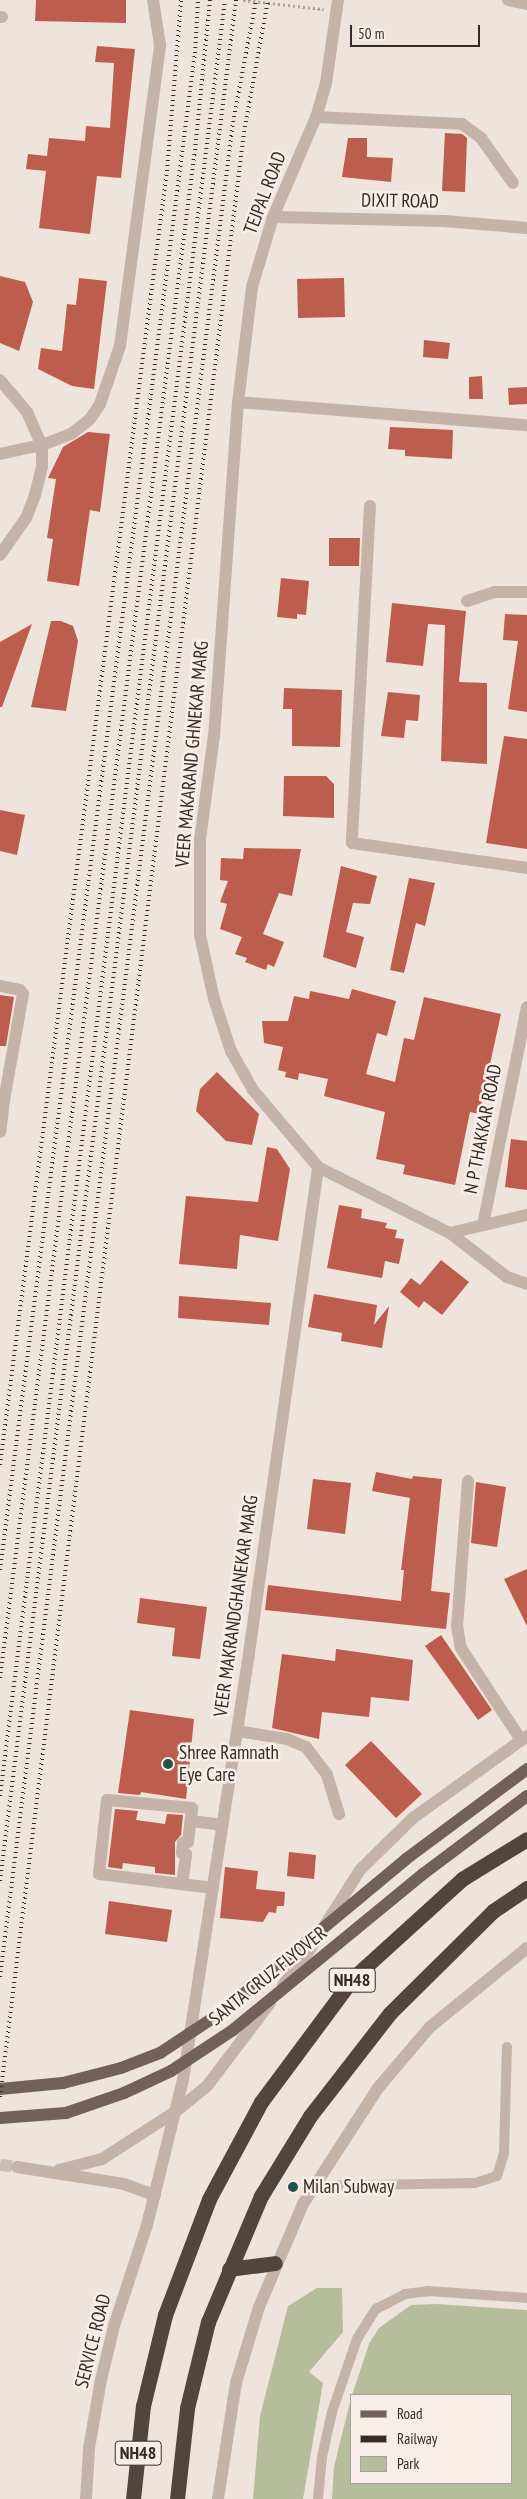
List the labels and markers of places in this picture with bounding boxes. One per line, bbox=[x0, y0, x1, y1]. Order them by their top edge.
place label: Shree Ramnath Eye Care bbox=[179, 1742, 279, 1786]
marker: Shree Ramnath Eye Care bbox=[161, 1757, 175, 1771]
place label: Milan Subway bbox=[303, 2176, 394, 2198]
marker: Milan Subway bbox=[287, 2181, 299, 2193]

